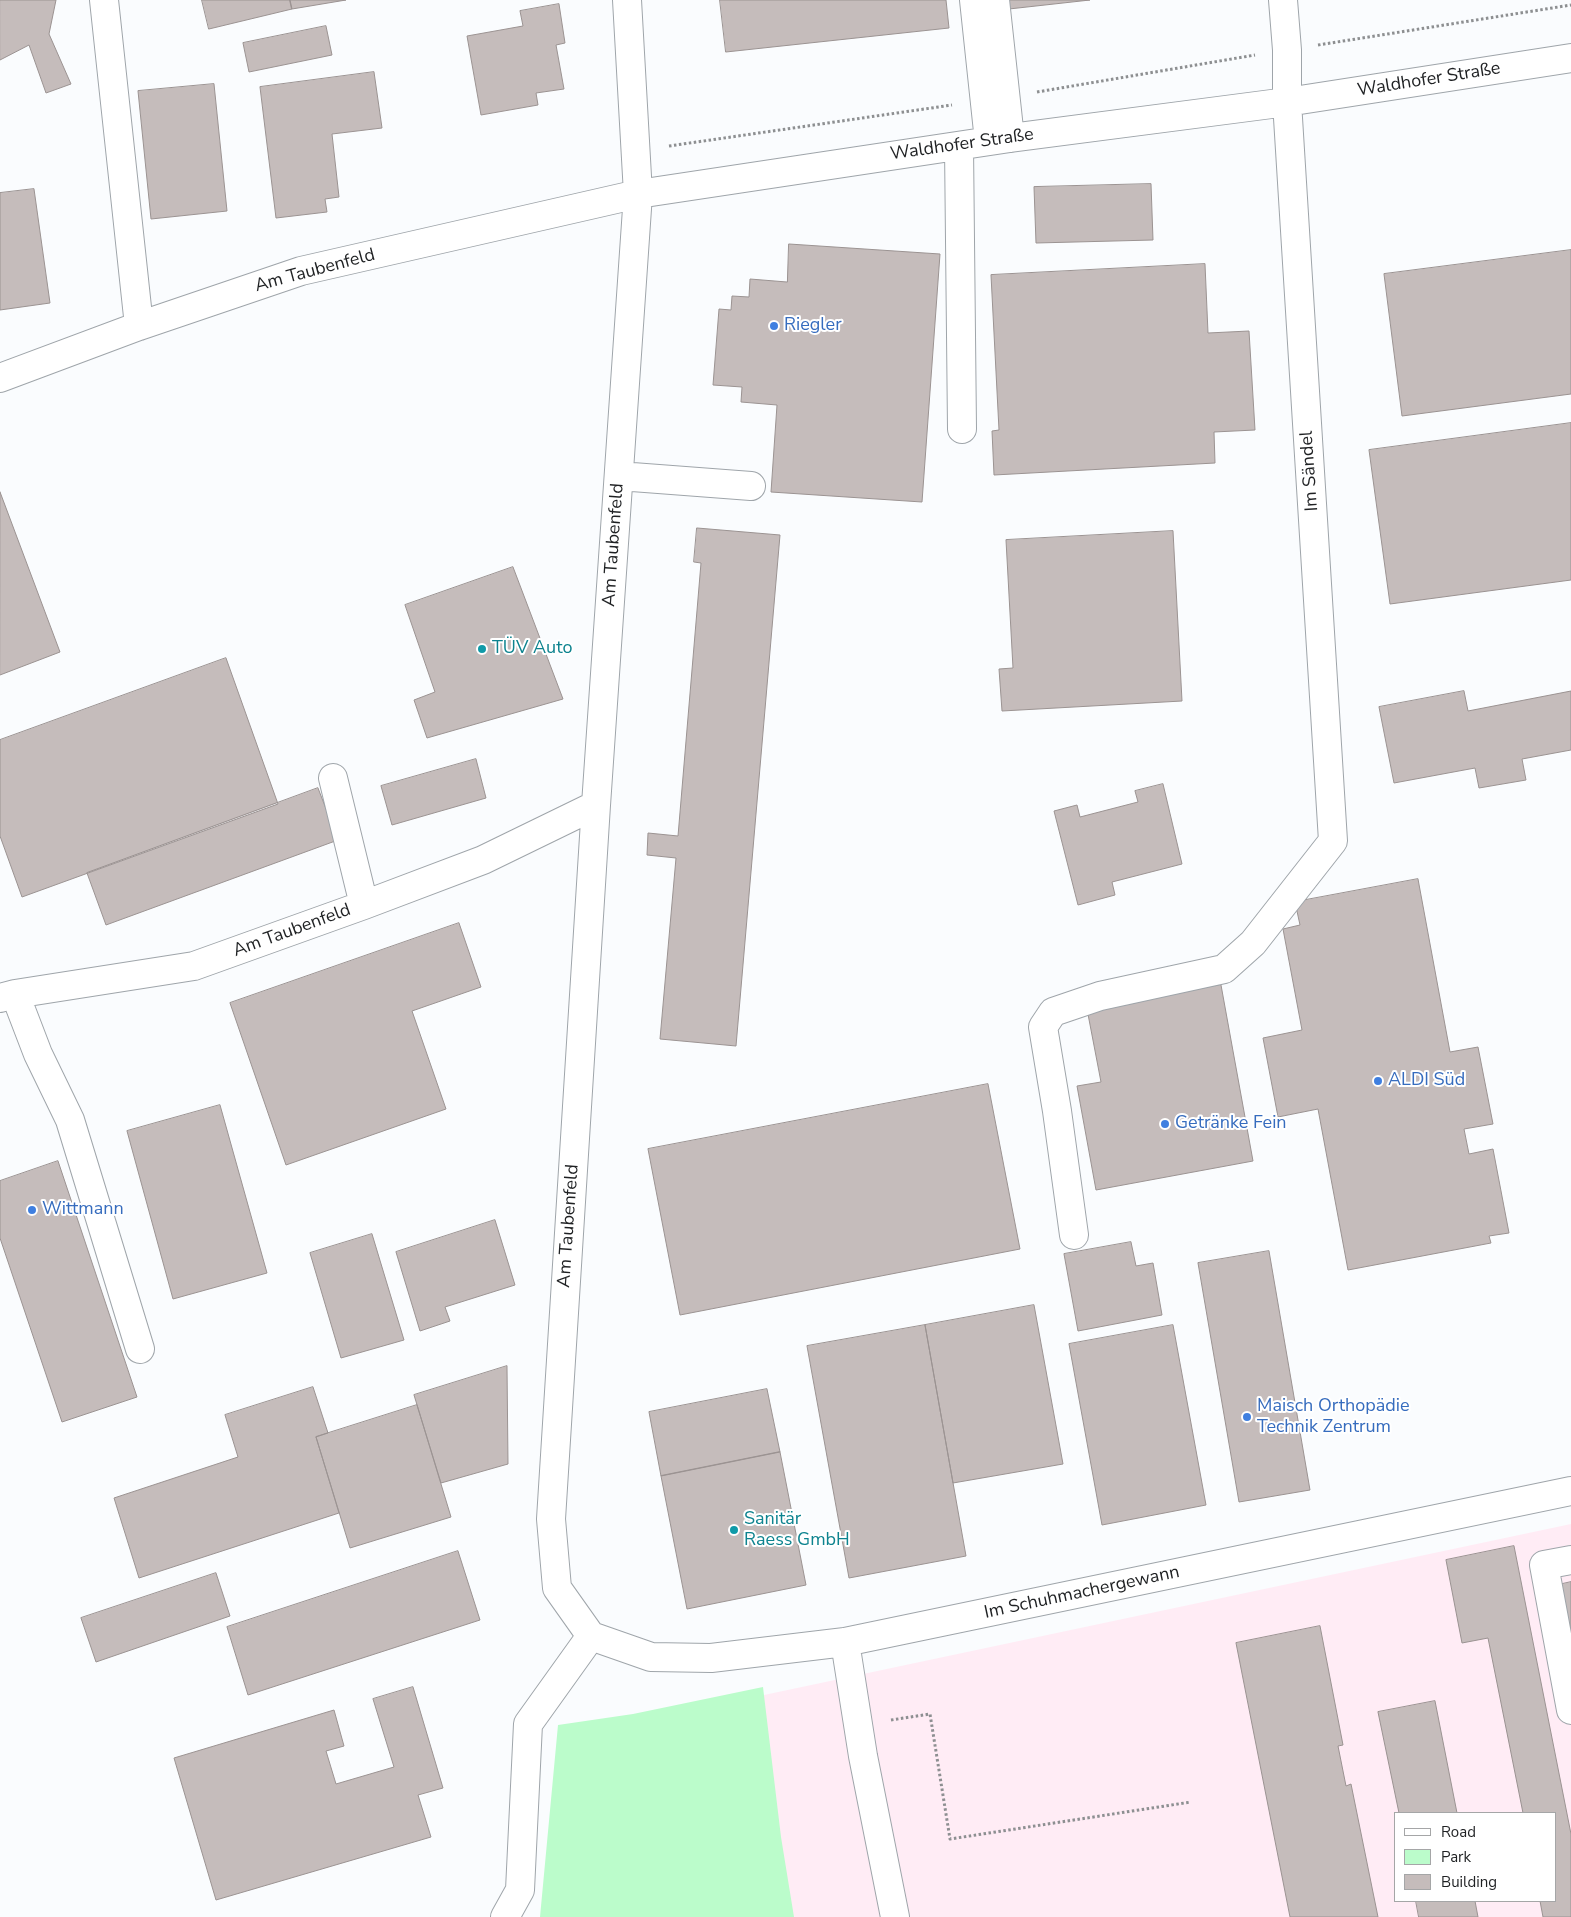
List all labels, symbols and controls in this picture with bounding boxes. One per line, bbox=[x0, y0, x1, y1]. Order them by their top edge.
street label: Waldhofer Straße bbox=[1356, 58, 1502, 102]
street label: Waldhofer Straße bbox=[889, 124, 1035, 166]
street label: Am Taubenfeld bbox=[253, 245, 377, 297]
place label: Riegler bbox=[784, 315, 842, 337]
marker: Riegler bbox=[768, 320, 780, 332]
street label: Im Sändel bbox=[1296, 430, 1324, 512]
street label: Am Taubenfeld bbox=[599, 483, 629, 607]
place label: TÜV Auto bbox=[492, 638, 572, 660]
marker: TÜV Auto bbox=[476, 643, 488, 655]
street label: Am Taubenfeld bbox=[230, 900, 354, 962]
place label: ALDI Süd bbox=[1388, 1070, 1465, 1092]
marker: ALDI Süd bbox=[1372, 1075, 1384, 1087]
place label: Getränke Fein bbox=[1175, 1113, 1287, 1135]
marker: Getränke Fein bbox=[1159, 1118, 1171, 1130]
street label: Am Taubenfeld bbox=[554, 1164, 584, 1288]
place label: Wittmann bbox=[42, 1199, 124, 1221]
marker: Wittmann bbox=[26, 1204, 38, 1216]
place label: Maisch Orthopädie Technik Zentrum bbox=[1257, 1396, 1409, 1438]
marker: Maisch Orthopädie Technik Zentrum bbox=[1241, 1411, 1253, 1423]
place label: Sanitär Raess GmbH bbox=[744, 1509, 850, 1552]
marker: Sanitär Raess GmbH bbox=[728, 1524, 740, 1536]
street label: Im Schuhmachergewann bbox=[982, 1562, 1182, 1624]
legend bbox=[1394, 1812, 1556, 1902]
text: Road bbox=[1441, 1822, 1476, 1842]
text: Park bbox=[1441, 1847, 1471, 1867]
text: Building bbox=[1441, 1872, 1497, 1892]

